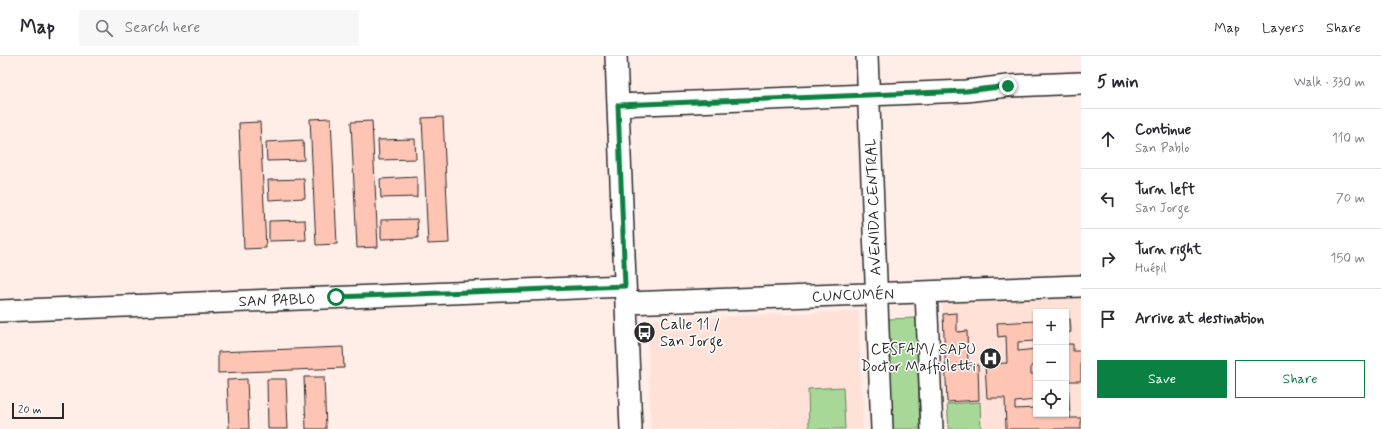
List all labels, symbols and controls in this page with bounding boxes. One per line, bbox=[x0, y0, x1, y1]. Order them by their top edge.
search box bbox=[79, 10, 359, 46]
text: Map bbox=[20, 15, 55, 40]
icon: search bbox=[93, 17, 115, 39]
text: Search here bbox=[125, 18, 200, 38]
text: Map bbox=[1214, 19, 1240, 37]
text: Layers bbox=[1262, 19, 1304, 37]
text: Share bbox=[1326, 19, 1361, 37]
text: 5 min bbox=[1097, 71, 1139, 93]
text: Walk · 330 m bbox=[1294, 74, 1365, 91]
route end bbox=[999, 77, 1017, 95]
text: Continue bbox=[1135, 120, 1191, 140]
icon: ahead bbox=[1097, 128, 1119, 150]
text: 110 m bbox=[1332, 130, 1365, 147]
street label: AVENIDA CENTRAL bbox=[862, 138, 886, 276]
text: San Pablo bbox=[1135, 140, 1189, 157]
text: Turn left bbox=[1135, 180, 1195, 200]
icon: left bbox=[1097, 188, 1119, 210]
text: 70 m bbox=[1336, 190, 1365, 207]
text: San Jorge bbox=[1135, 200, 1190, 217]
text: Turn right bbox=[1135, 240, 1202, 260]
icon: right bbox=[1097, 248, 1119, 270]
text: 150 m bbox=[1331, 250, 1365, 267]
text: Huépil bbox=[1135, 260, 1167, 277]
street label: CUNCUMÉN bbox=[812, 284, 894, 307]
route start bbox=[327, 288, 345, 306]
street label: SAN PABLO bbox=[238, 290, 316, 312]
icon: arrive bbox=[1097, 308, 1119, 330]
map controls bbox=[1033, 309, 1069, 417]
button: + bbox=[1033, 309, 1069, 345]
text: Arrive at destination bbox=[1135, 309, 1264, 329]
place label: Calle 11 / San Jorge bbox=[660, 315, 723, 353]
bus stop icon: Calle 11 / San Jorge bbox=[631, 320, 657, 346]
place label: CESFAM/ SAPU Doctor Maffioletti bbox=[861, 340, 976, 377]
hospital icon: CESFAM/ SAPU Doctor Maffioletti bbox=[978, 345, 1004, 371]
button: − bbox=[1033, 345, 1069, 381]
button: Save bbox=[1097, 360, 1227, 398]
button: Share bbox=[1235, 360, 1365, 398]
button: locate bbox=[1033, 381, 1069, 417]
scale bar bbox=[12, 401, 64, 420]
text: 20 m bbox=[18, 403, 41, 417]

